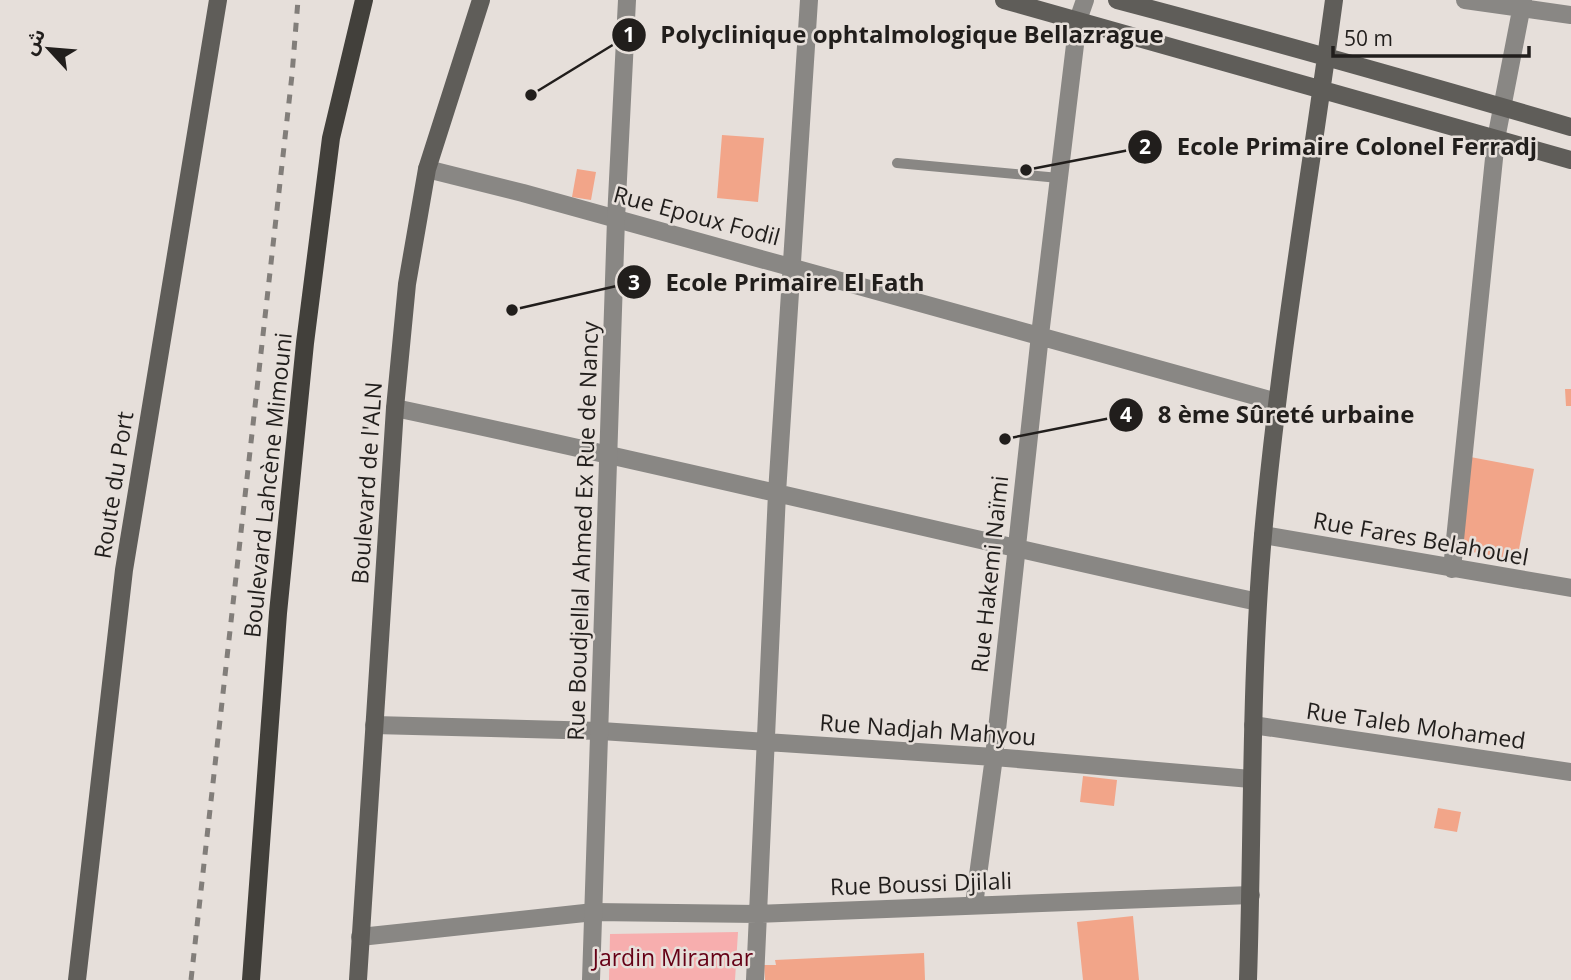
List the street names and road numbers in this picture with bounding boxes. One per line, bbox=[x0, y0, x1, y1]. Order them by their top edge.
street label: Rue Epoux Fodil bbox=[610, 177, 784, 253]
street label: Rue Boudjellal Ahmed Ex Rue de Nancy bbox=[559, 320, 605, 741]
street label: Boulevard Lahcène Mimouni bbox=[235, 331, 299, 639]
street label: Boulevard de l'ALN bbox=[343, 381, 389, 585]
street label: Route du Port bbox=[86, 409, 140, 561]
street label: Rue Hakemi Naïmi bbox=[963, 474, 1015, 674]
street label: Rue Fares Belahouel bbox=[1311, 503, 1531, 573]
street label: Rue Taleb Mohamed bbox=[1304, 694, 1528, 756]
street label: Rue Nadjah Mahyou bbox=[819, 705, 1037, 753]
street label: Rue Boussi Djilali bbox=[829, 864, 1013, 902]

